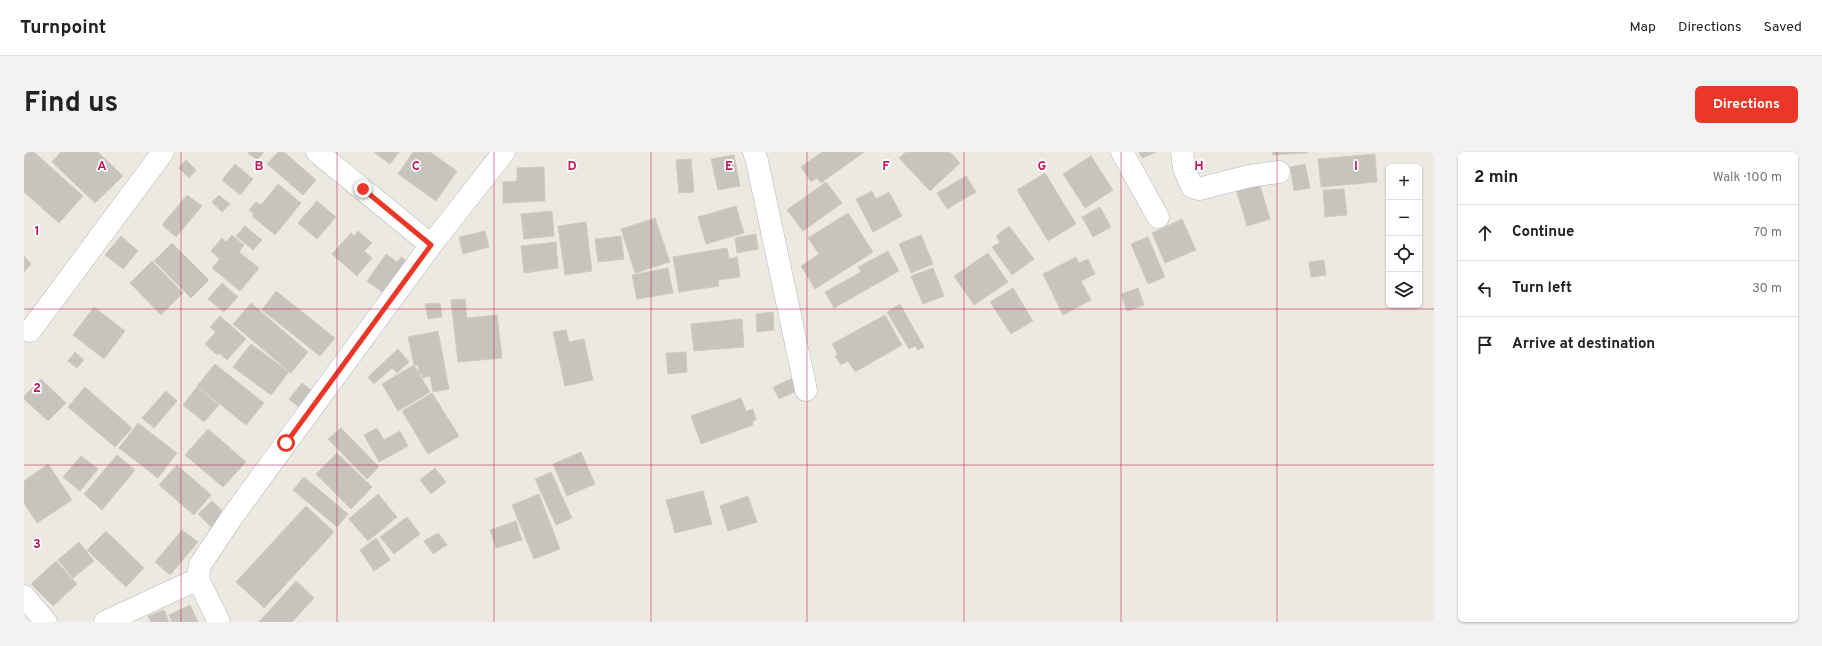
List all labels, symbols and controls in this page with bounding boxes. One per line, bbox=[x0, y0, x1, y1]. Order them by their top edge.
text: Turnpoint bbox=[20, 16, 106, 40]
text: Map bbox=[1630, 19, 1656, 36]
text: Directions bbox=[1678, 19, 1742, 36]
text: Saved bbox=[1764, 19, 1802, 36]
text: Find us bbox=[24, 86, 118, 122]
button: Directions bbox=[1695, 86, 1798, 123]
text: A bbox=[97, 159, 107, 175]
text: B bbox=[255, 159, 264, 175]
text: C bbox=[412, 159, 420, 175]
text: D bbox=[567, 159, 577, 175]
text: E bbox=[725, 159, 733, 175]
text: F bbox=[882, 159, 890, 175]
text: G bbox=[1038, 159, 1047, 175]
text: H bbox=[1194, 159, 1204, 175]
text: I bbox=[1354, 159, 1358, 175]
map controls bbox=[1386, 164, 1422, 308]
button: + bbox=[1386, 164, 1422, 200]
text: 2 min bbox=[1474, 167, 1518, 189]
text: Walk · 100 m bbox=[1713, 170, 1782, 186]
route end bbox=[354, 180, 372, 198]
button: − bbox=[1386, 200, 1422, 236]
icon: ahead bbox=[1474, 222, 1496, 244]
text: Continue bbox=[1512, 223, 1574, 242]
text: 1 bbox=[34, 224, 40, 240]
text: 70 m bbox=[1753, 225, 1782, 241]
button: locate bbox=[1386, 236, 1422, 272]
button: layers bbox=[1386, 272, 1422, 308]
icon: left bbox=[1474, 278, 1496, 300]
text: Turn left bbox=[1512, 279, 1572, 298]
text: 30 m bbox=[1752, 281, 1782, 297]
icon: arrive bbox=[1474, 334, 1496, 356]
text: Arrive at destination bbox=[1512, 335, 1655, 354]
text: 2 bbox=[33, 381, 41, 397]
route start bbox=[277, 434, 295, 452]
text: 3 bbox=[33, 537, 41, 553]

